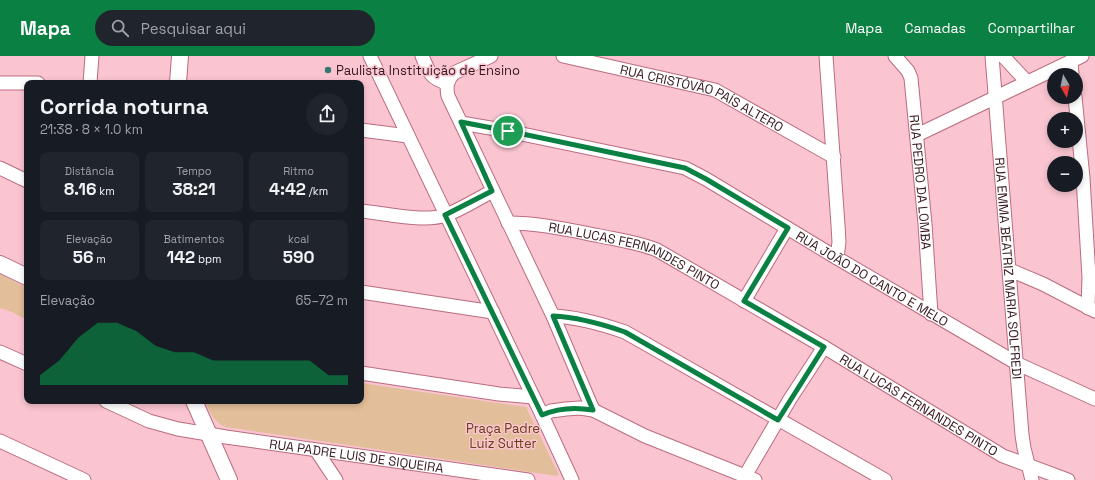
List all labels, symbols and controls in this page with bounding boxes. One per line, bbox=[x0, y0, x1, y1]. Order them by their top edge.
search box bbox=[95, 10, 375, 46]
text: Mapa bbox=[20, 16, 71, 41]
icon: search bbox=[109, 17, 131, 39]
text: Pesquisar aqui bbox=[141, 19, 246, 38]
text: Mapa bbox=[845, 19, 882, 37]
text: Camadas bbox=[904, 19, 966, 37]
text: Compartilhar bbox=[988, 19, 1075, 37]
street label: RUA CRISTÓVÃO PAÍS ALTERO bbox=[618, 61, 786, 136]
place label: Paulista Instituição de Ensino bbox=[336, 62, 520, 79]
marker: Paulista Instituição de Ensino bbox=[323, 65, 333, 75]
north arrow bbox=[1047, 68, 1083, 104]
map controls bbox=[1047, 68, 1083, 192]
text: Corrida noturna bbox=[40, 92, 208, 120]
button: share bbox=[306, 93, 348, 135]
button: + bbox=[1047, 112, 1083, 148]
pin bbox=[491, 114, 525, 148]
street label: RUA PEDRO DA LOMBA bbox=[906, 114, 935, 250]
icon: arrive bbox=[497, 120, 519, 142]
text: 21:38 · 8 × 1.0 km bbox=[40, 121, 143, 138]
button: − bbox=[1047, 156, 1083, 192]
street label: RUA EMMA BEATRIZ MARIA SOLFREDI bbox=[991, 157, 1026, 380]
text: Distância bbox=[65, 164, 114, 178]
text: Tempo bbox=[176, 164, 212, 178]
text: Ritmo bbox=[283, 164, 314, 178]
text: 8.16 bbox=[64, 178, 97, 200]
text: 38:21 bbox=[172, 178, 216, 200]
text: 4:42 bbox=[269, 178, 306, 200]
text: km bbox=[97, 184, 115, 198]
text: /km bbox=[306, 184, 328, 198]
street label: RUA LUCAS FERNANDES PINTO bbox=[547, 218, 723, 294]
street label: RUA JOÃO DO CANTO E MELO bbox=[793, 227, 951, 330]
text: Elevação bbox=[66, 232, 113, 246]
text: Batimentos bbox=[163, 232, 225, 246]
text: kcal bbox=[288, 232, 309, 246]
text: 56 bbox=[73, 246, 94, 268]
text: 142 bbox=[166, 246, 195, 268]
text: 590 bbox=[283, 246, 315, 268]
text: m bbox=[94, 252, 106, 266]
text: bpm bbox=[195, 252, 222, 266]
text: Elevação bbox=[40, 292, 95, 309]
text: 65–72 m bbox=[296, 292, 348, 309]
street label: RUA LUCAS FERNANDES PINTO bbox=[836, 351, 1001, 460]
park label: Praça Padre Luiz Sutter bbox=[466, 420, 540, 452]
street label: RUA PADRE LUIS DE SIQUEIRA bbox=[268, 435, 445, 477]

